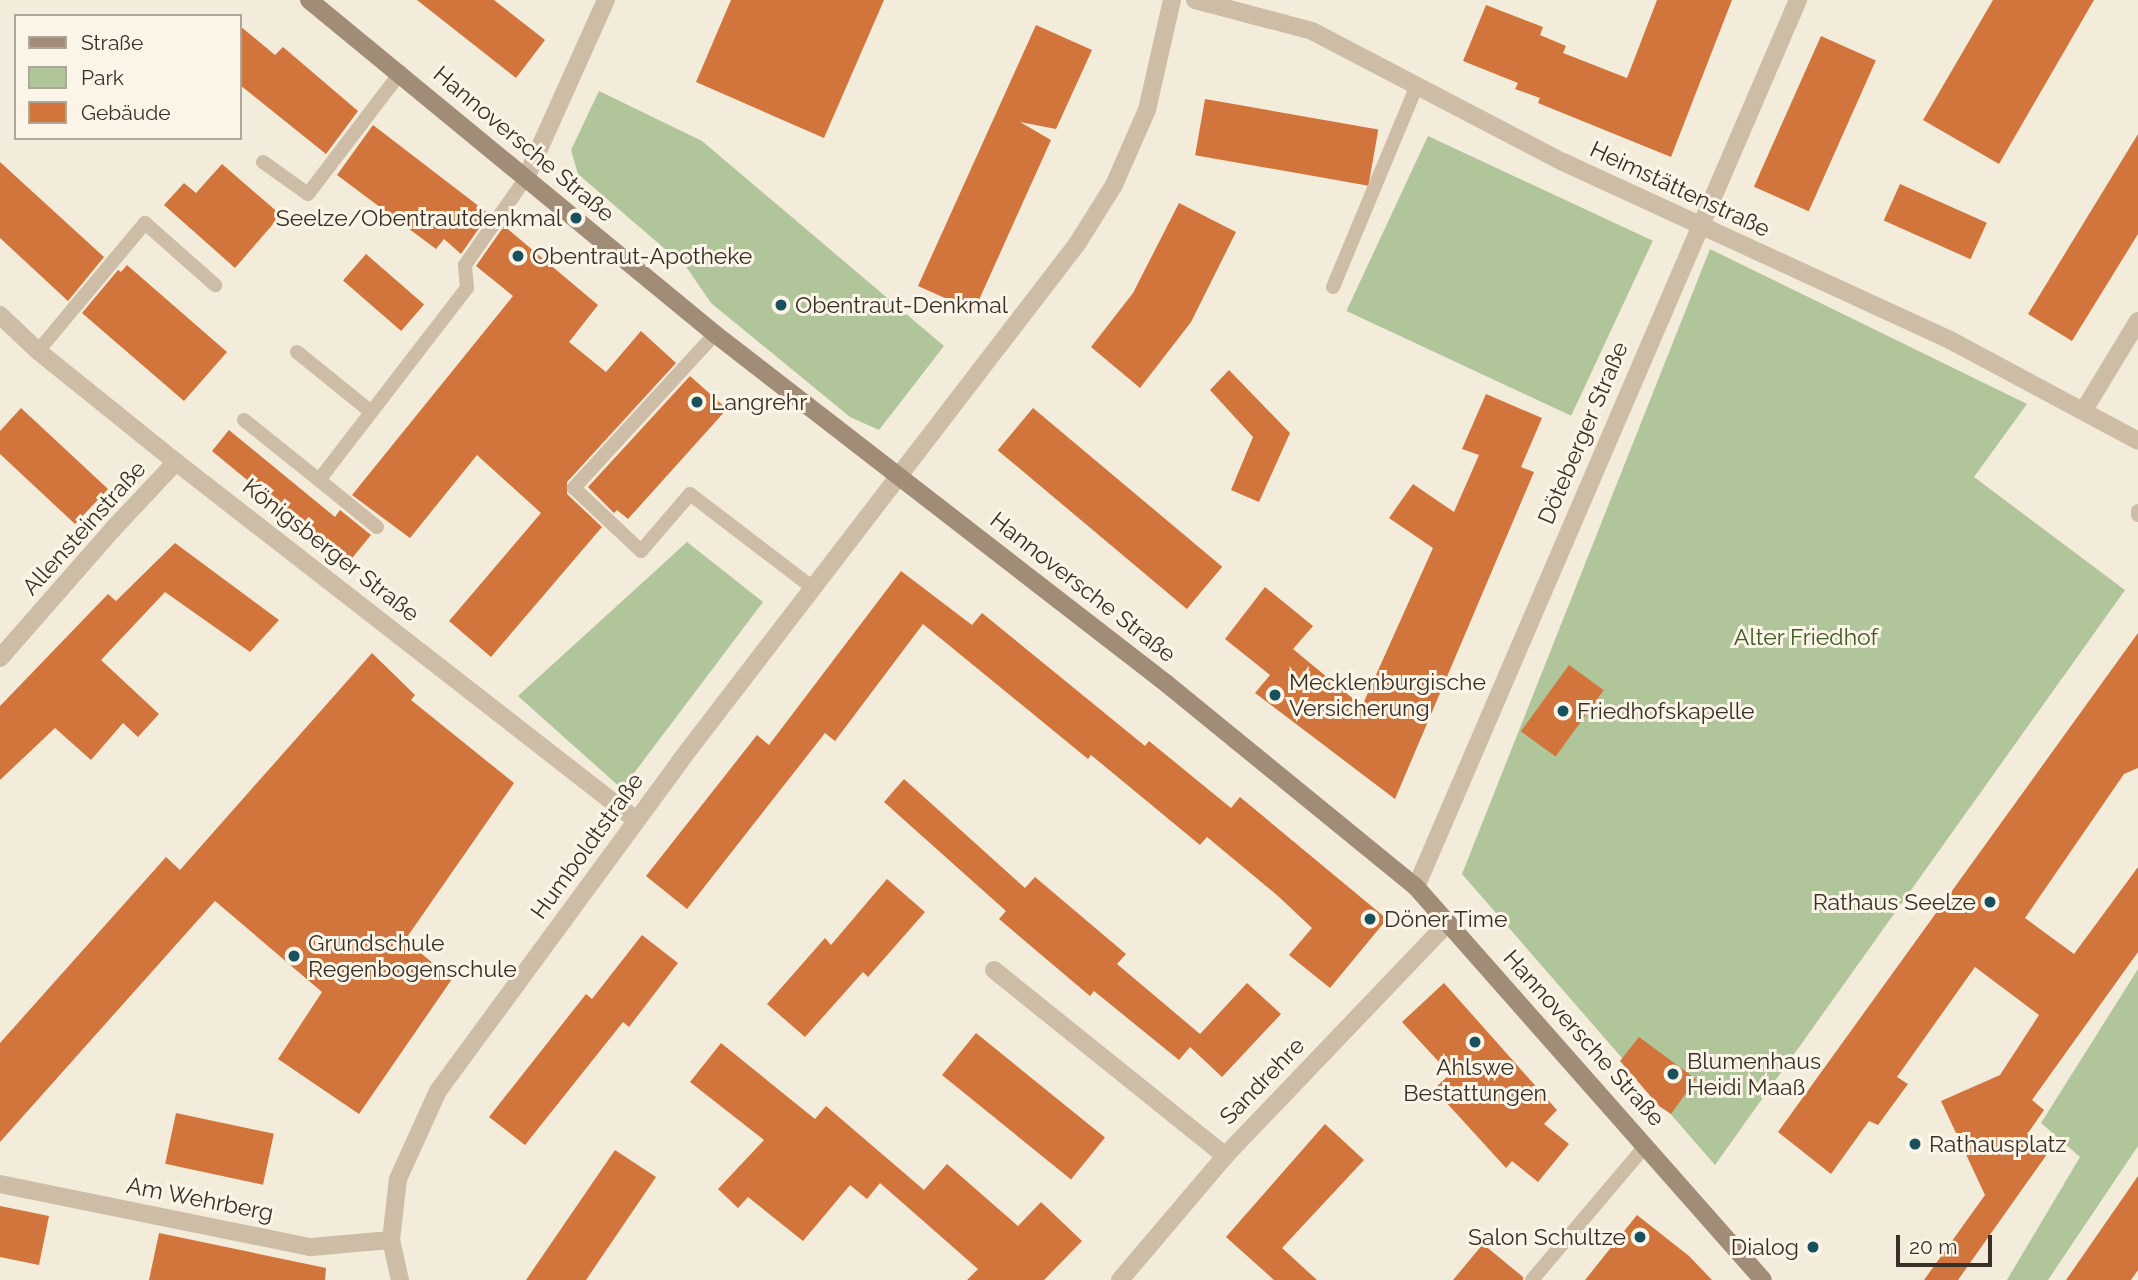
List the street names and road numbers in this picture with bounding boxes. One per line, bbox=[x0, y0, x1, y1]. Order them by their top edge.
street label: Hannoversche Straße bbox=[428, 60, 620, 228]
street label: Heimstättenstraße bbox=[1586, 135, 1774, 243]
street label: Döteberger Straße bbox=[1532, 337, 1634, 529]
street label: Allensteinstraße bbox=[17, 455, 151, 601]
street label: Königsberger Straße bbox=[237, 472, 425, 628]
street label: Hannoversche Straße bbox=[985, 506, 1181, 668]
street label: Humboldtstraße bbox=[525, 768, 649, 924]
street label: Hannoversche Straße bbox=[1498, 944, 1670, 1132]
street label: Sandrehre bbox=[1214, 1032, 1310, 1130]
street label: Am Wehrberg bbox=[124, 1171, 276, 1227]

